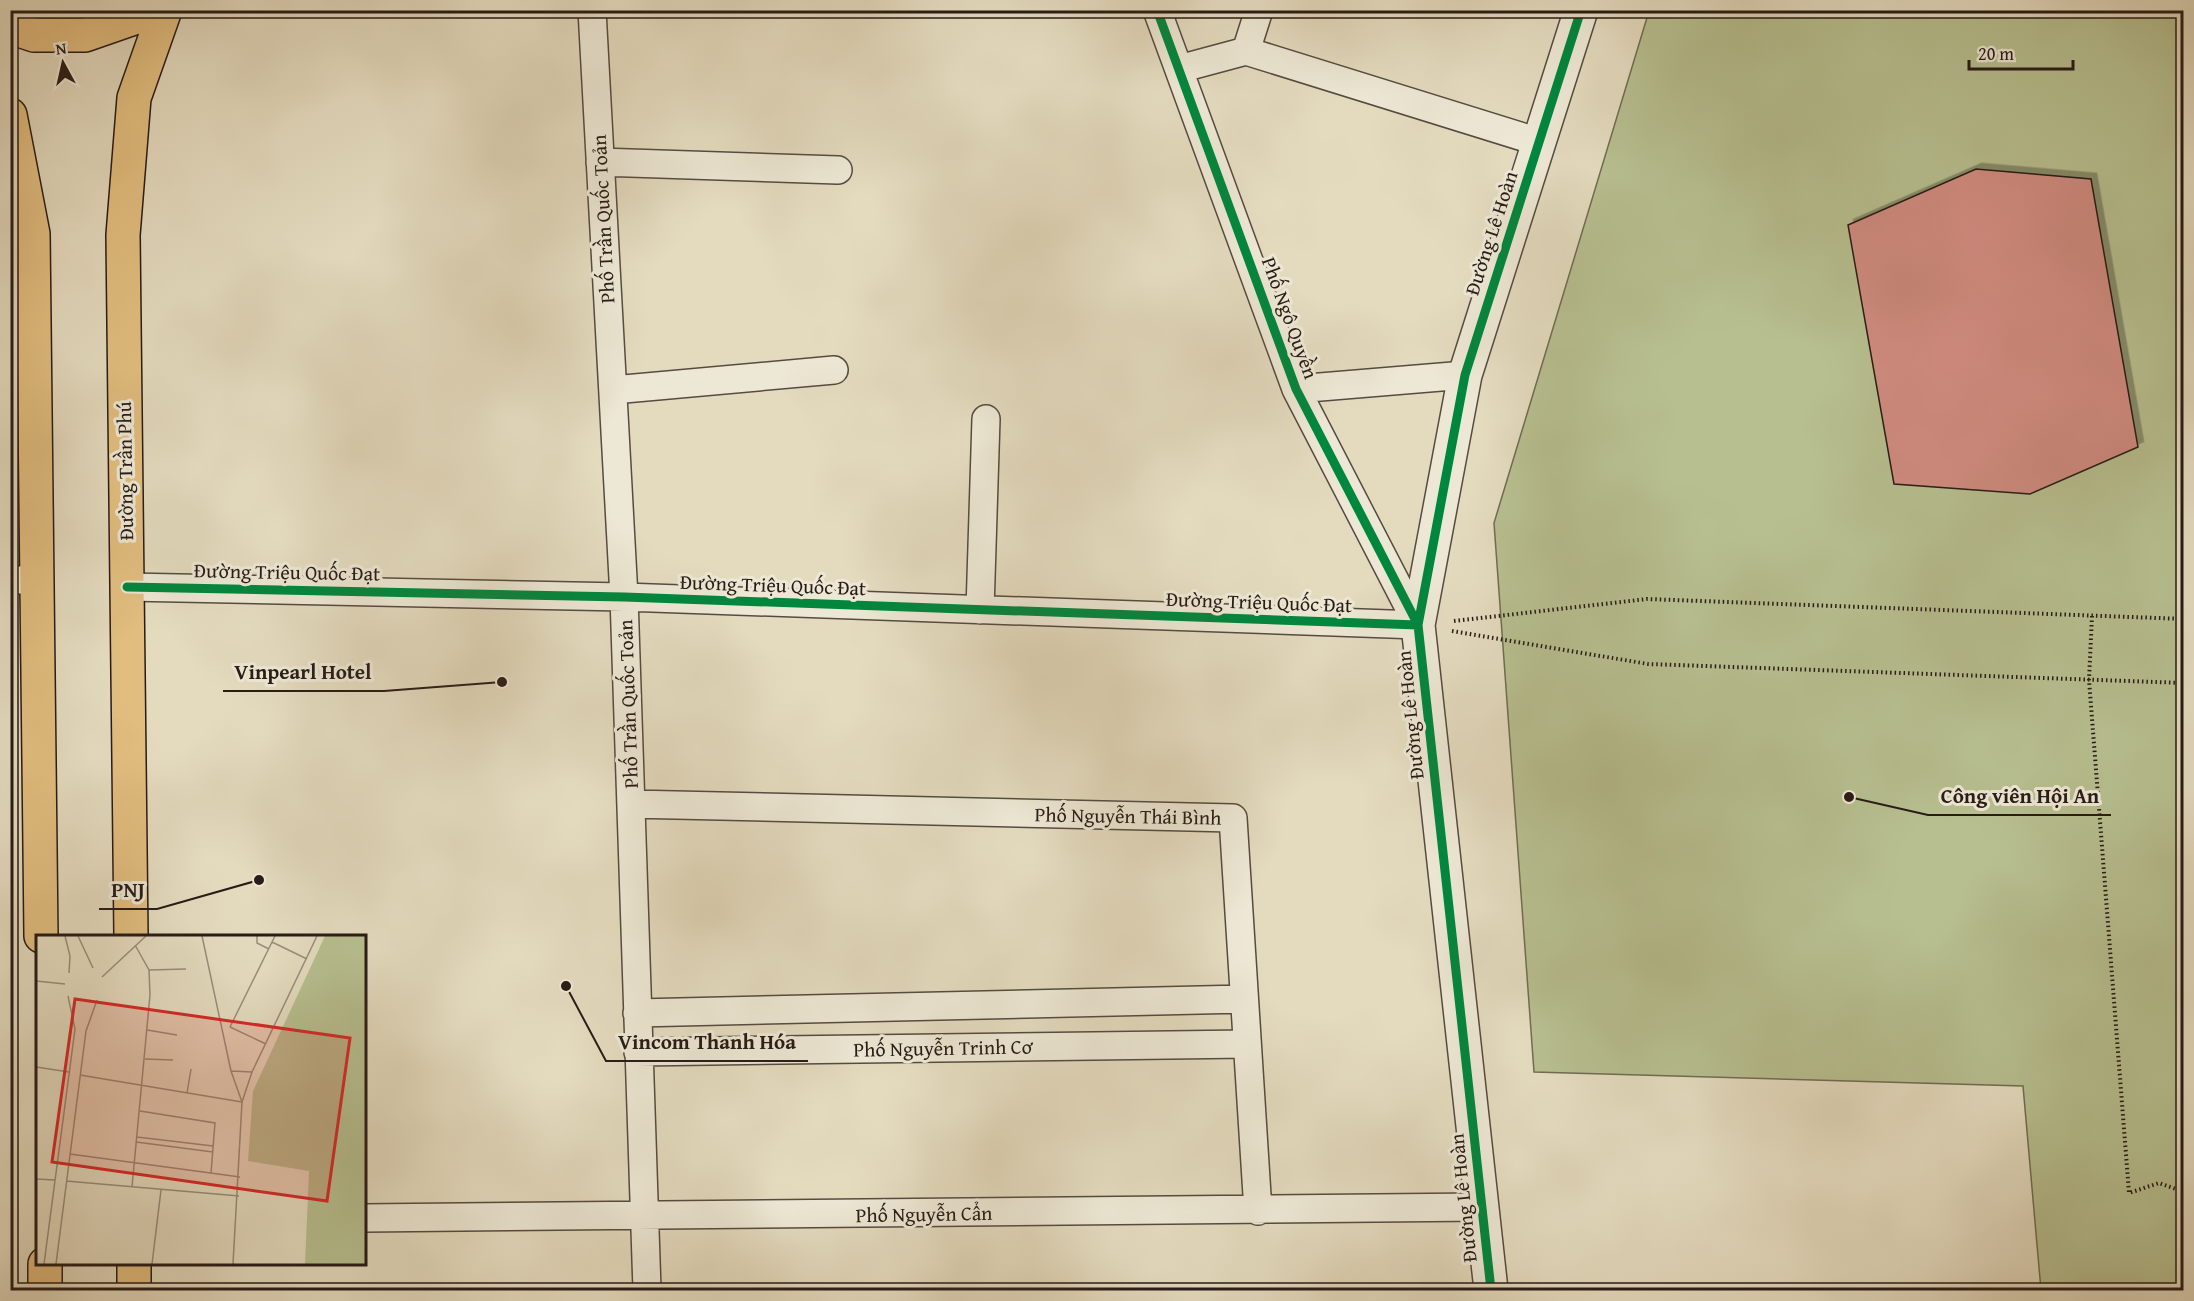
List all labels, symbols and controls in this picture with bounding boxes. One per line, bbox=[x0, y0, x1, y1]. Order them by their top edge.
north arrow bbox=[33, 33, 93, 93]
scale bar bbox=[1969, 33, 2072, 71]
text: N bbox=[54, 35, 68, 61]
text: 20 m bbox=[1978, 40, 2014, 67]
street label: Phố Trần Quốc Toản bbox=[584, 134, 621, 304]
street label: Đường Lê Hoàn bbox=[1457, 167, 1524, 299]
street label: Phố Ngô Quyền bbox=[1255, 253, 1326, 383]
street label: Đường Trần Phú bbox=[109, 401, 140, 541]
street label: Đường Triệu Quốc Đạt bbox=[194, 555, 380, 588]
street label: Đường Triệu Quốc Đạt bbox=[679, 567, 867, 602]
street label: Đường Triệu Quốc Đạt bbox=[1165, 584, 1353, 619]
street label: Phố Trần Quốc Toản bbox=[610, 619, 645, 789]
street label: Đường Lê Hoàn bbox=[1388, 649, 1431, 781]
callout: Vinpearl Hotel bbox=[223, 652, 384, 691]
text: Vinpearl Hotel bbox=[234, 656, 372, 687]
callout: Công viên Hội An bbox=[1928, 776, 2111, 815]
text: Công viên Hội An bbox=[1941, 780, 2100, 811]
street label: Phố Nguyễn Thái Bình bbox=[1034, 799, 1222, 832]
callout: PNJ bbox=[99, 870, 157, 909]
text: PNJ bbox=[111, 874, 145, 905]
inset map bbox=[36, 935, 366, 1265]
callout: Vincom Thanh Hóa bbox=[606, 1022, 808, 1061]
text: Vincom Thanh Hóa bbox=[618, 1026, 796, 1057]
street label: Phố Nguyễn Trinh Cơ bbox=[853, 1031, 1034, 1064]
street label: Đường Lê Hoàn bbox=[1441, 1132, 1484, 1264]
street label: Phố Nguyễn Cẩn bbox=[855, 1198, 993, 1229]

